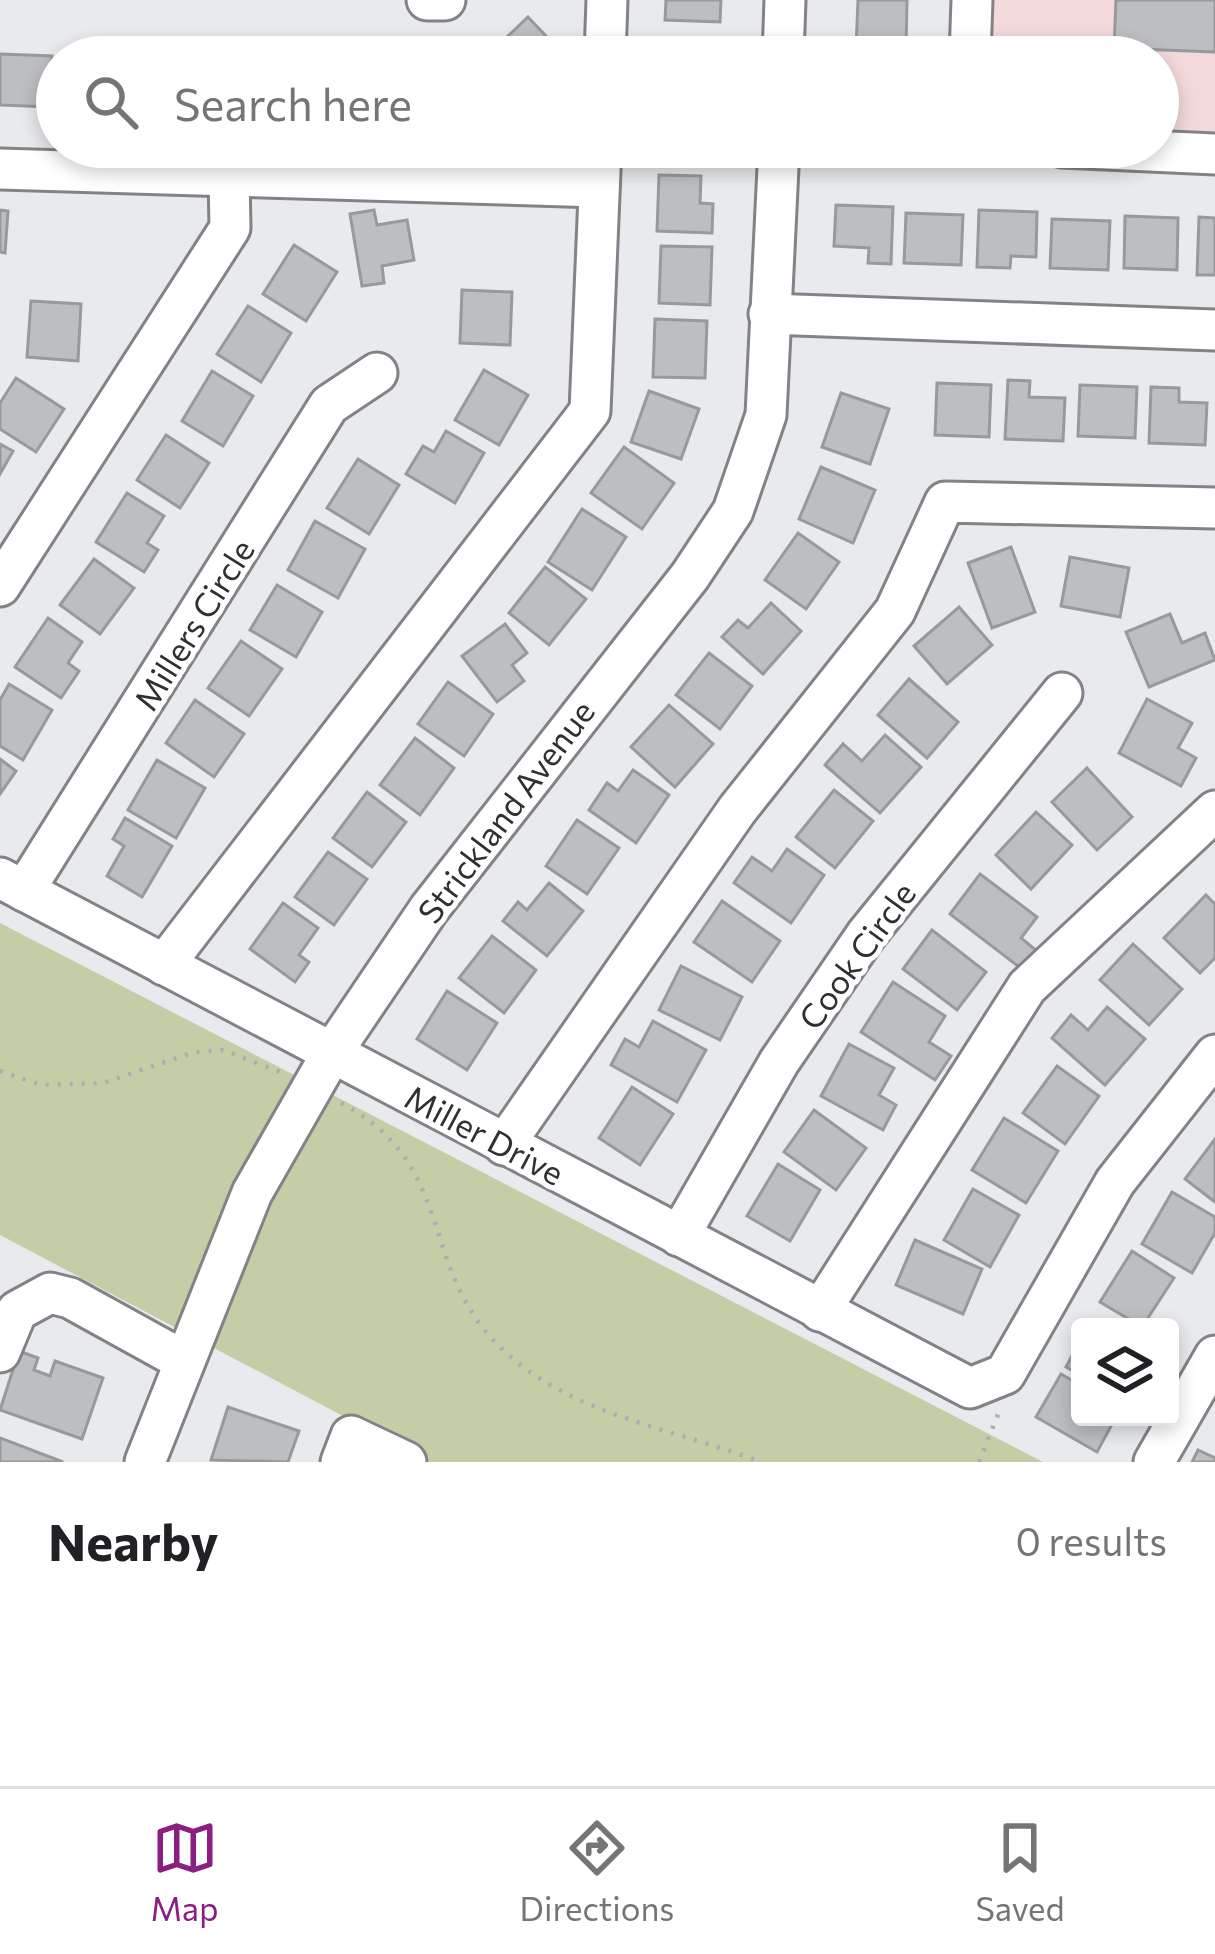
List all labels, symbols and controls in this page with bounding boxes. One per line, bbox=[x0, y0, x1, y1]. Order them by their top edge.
search box bbox=[36, 36, 1179, 168]
icon: search bbox=[78, 69, 144, 135]
text: Search here bbox=[174, 75, 412, 130]
street label: Millers Circle bbox=[124, 531, 262, 717]
street label: Strickland Avenue bbox=[408, 692, 602, 930]
street label: Cook Circle bbox=[789, 873, 923, 1037]
street label: Miller Drive bbox=[399, 1075, 571, 1193]
map controls bbox=[1071, 1318, 1179, 1426]
button: layers bbox=[1071, 1318, 1179, 1426]
text: Nearby bbox=[48, 1509, 218, 1572]
text: 0 results bbox=[1015, 1516, 1167, 1564]
tab: Map bbox=[151, 1815, 219, 1928]
tab: Directions bbox=[520, 1815, 674, 1928]
tab: Saved bbox=[975, 1815, 1064, 1928]

